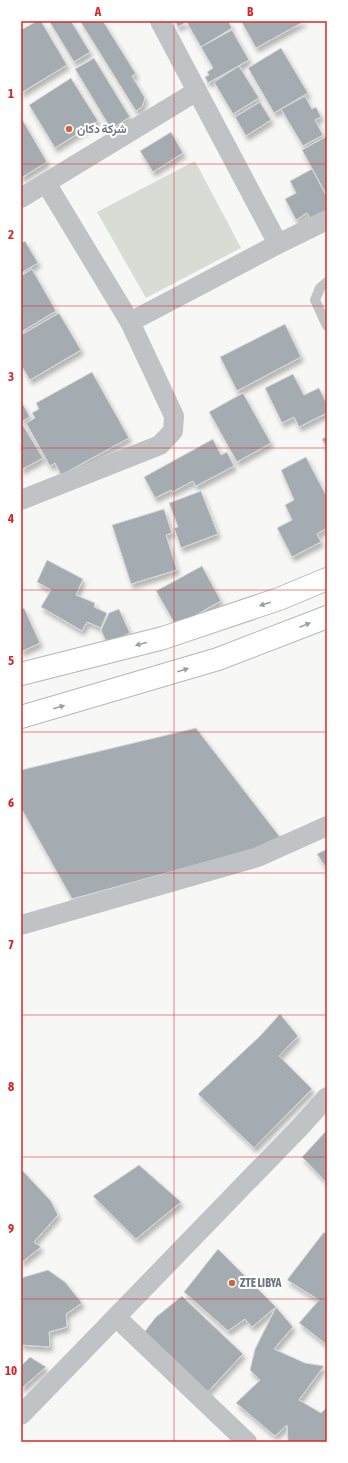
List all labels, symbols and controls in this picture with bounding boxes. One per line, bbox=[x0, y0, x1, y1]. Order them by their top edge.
text: A bbox=[94, 4, 102, 19]
text: B bbox=[247, 4, 254, 19]
text: 1 bbox=[8, 86, 14, 101]
place label: شركة دكان bbox=[77, 122, 127, 137]
marker: شركة دكان bbox=[64, 124, 74, 134]
text: 2 bbox=[8, 227, 14, 242]
text: 3 bbox=[8, 369, 14, 384]
text: 4 bbox=[7, 511, 14, 526]
one-way arrow bbox=[259, 601, 271, 607]
one-way arrow bbox=[300, 622, 312, 628]
one-way arrow bbox=[135, 641, 148, 647]
text: 5 bbox=[8, 653, 14, 668]
one-way arrow bbox=[178, 667, 190, 673]
one-way arrow bbox=[53, 704, 65, 710]
text: 6 bbox=[8, 795, 14, 810]
text: 7 bbox=[8, 937, 14, 952]
text: 8 bbox=[8, 1079, 14, 1094]
text: 9 bbox=[8, 1221, 14, 1236]
place label: ZTE LIBYA bbox=[240, 1276, 282, 1290]
marker: ZTE LIBYA bbox=[227, 1278, 237, 1288]
text: 10 bbox=[5, 1363, 17, 1378]

